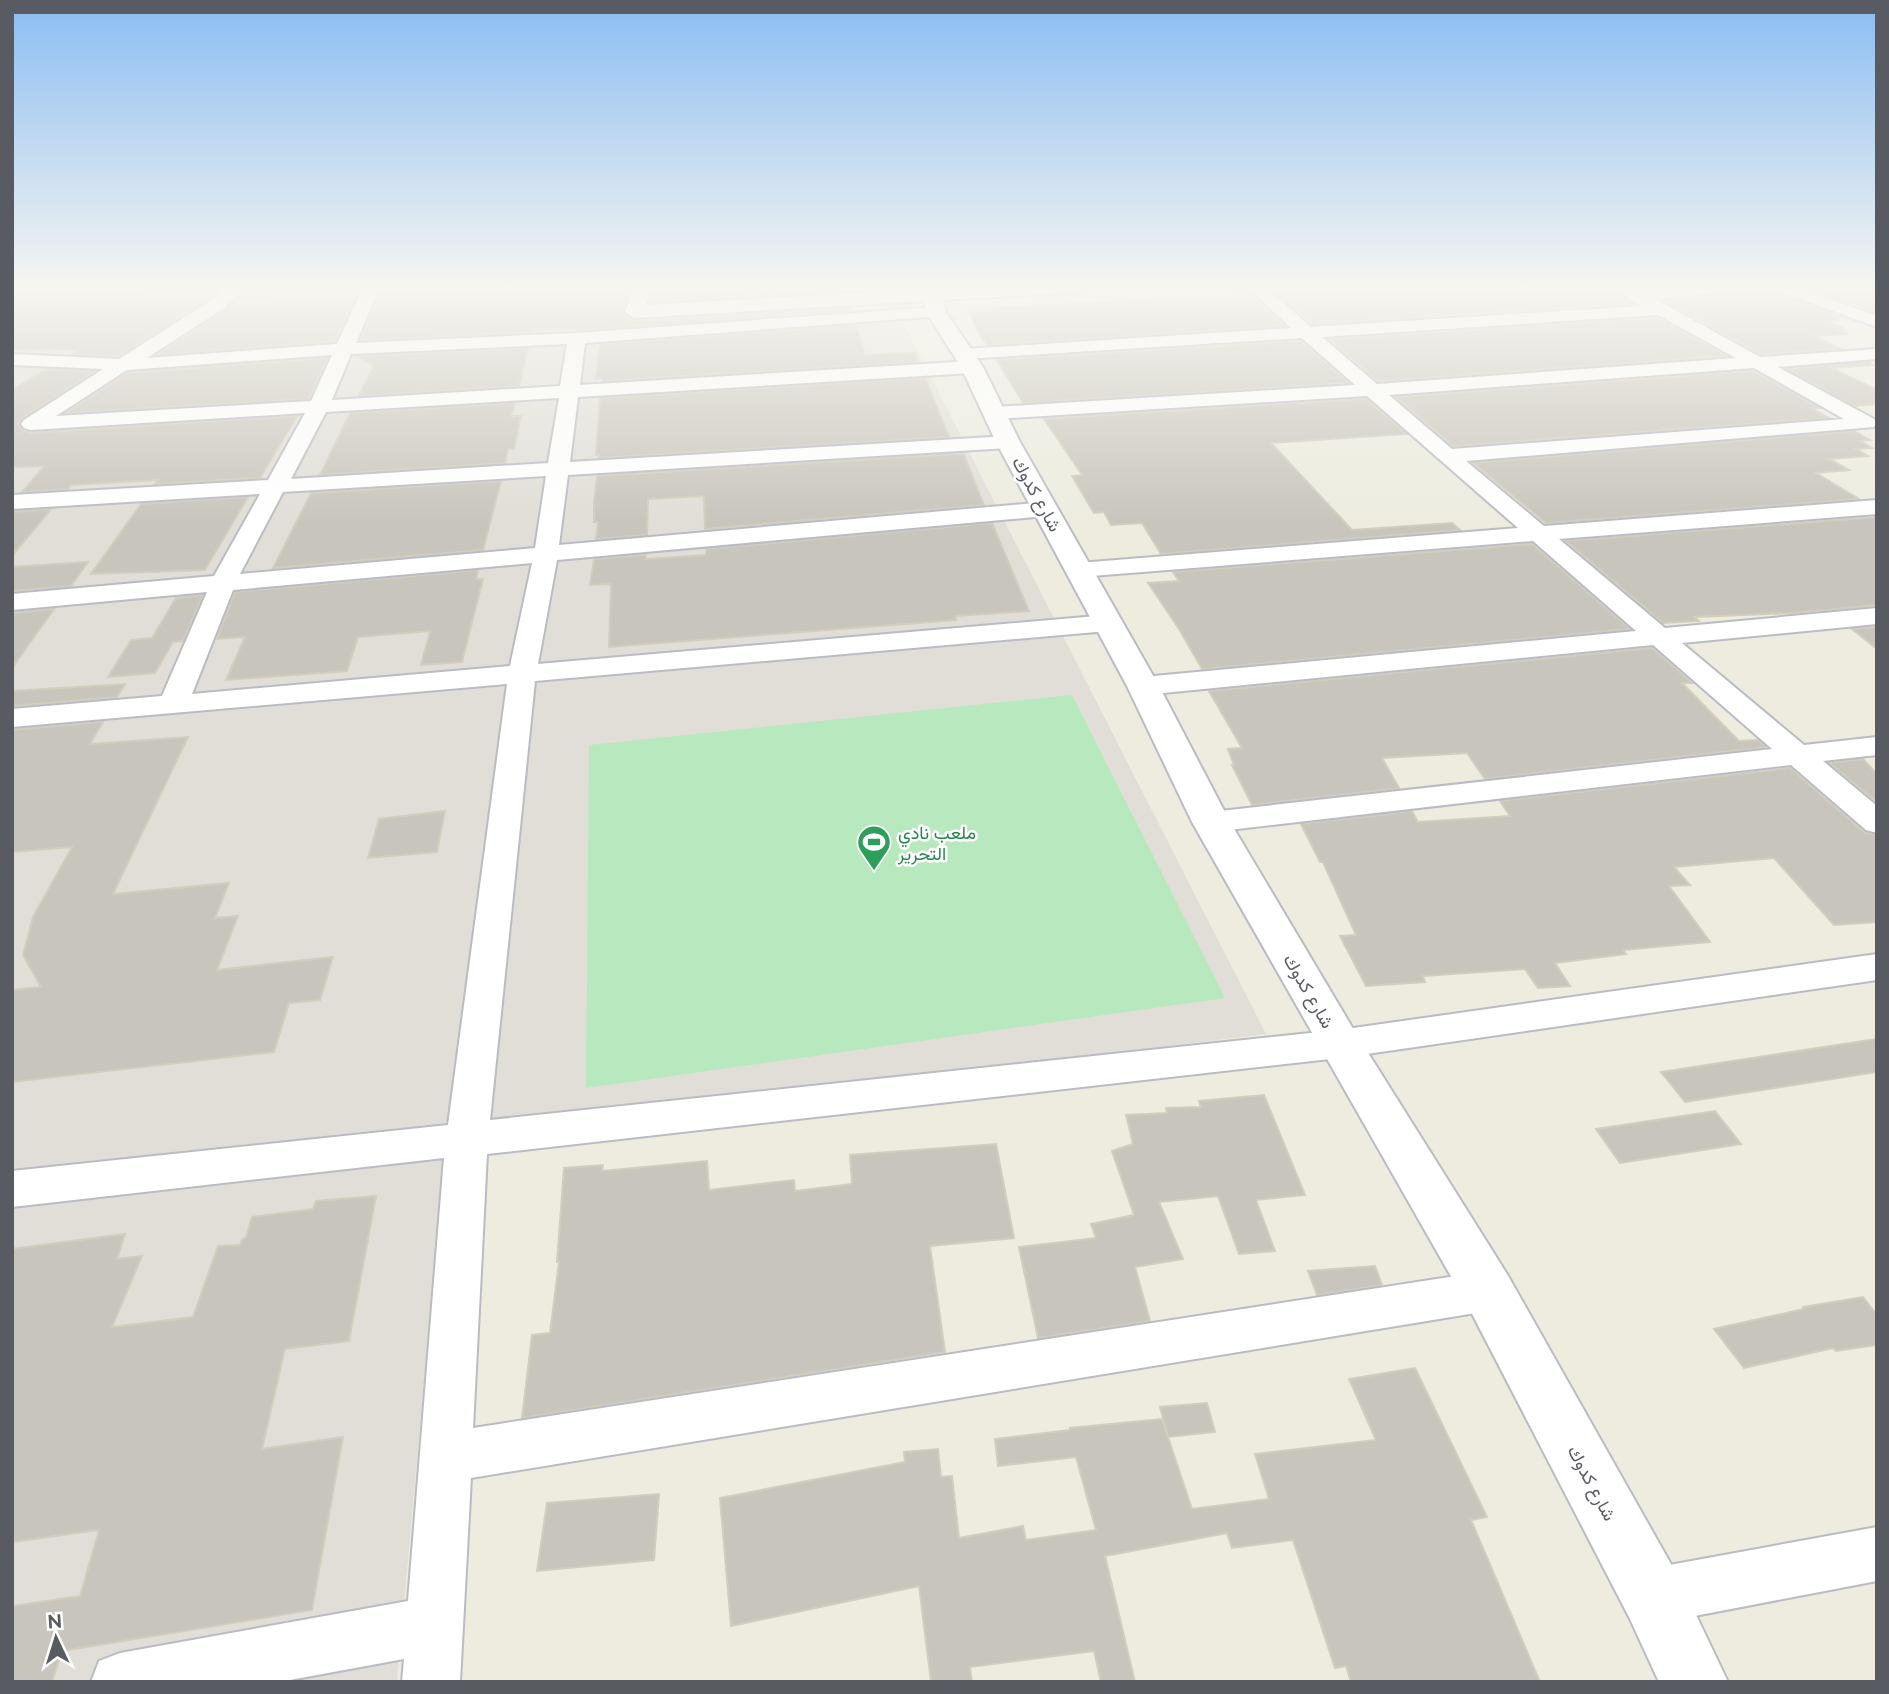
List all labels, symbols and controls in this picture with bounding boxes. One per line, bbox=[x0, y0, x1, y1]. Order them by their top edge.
street label: شارع كدوك bbox=[1006, 453, 1066, 536]
place label: ملعب نادي التحرير bbox=[897, 822, 976, 865]
sports icon: ملعب نادي التحرير bbox=[855, 823, 893, 872]
street label: شارع كدوك bbox=[1278, 950, 1339, 1033]
street label: شارع كدوك bbox=[1562, 1442, 1621, 1525]
north arrow bbox=[21, 1603, 91, 1673]
text: N bbox=[47, 1610, 63, 1633]

